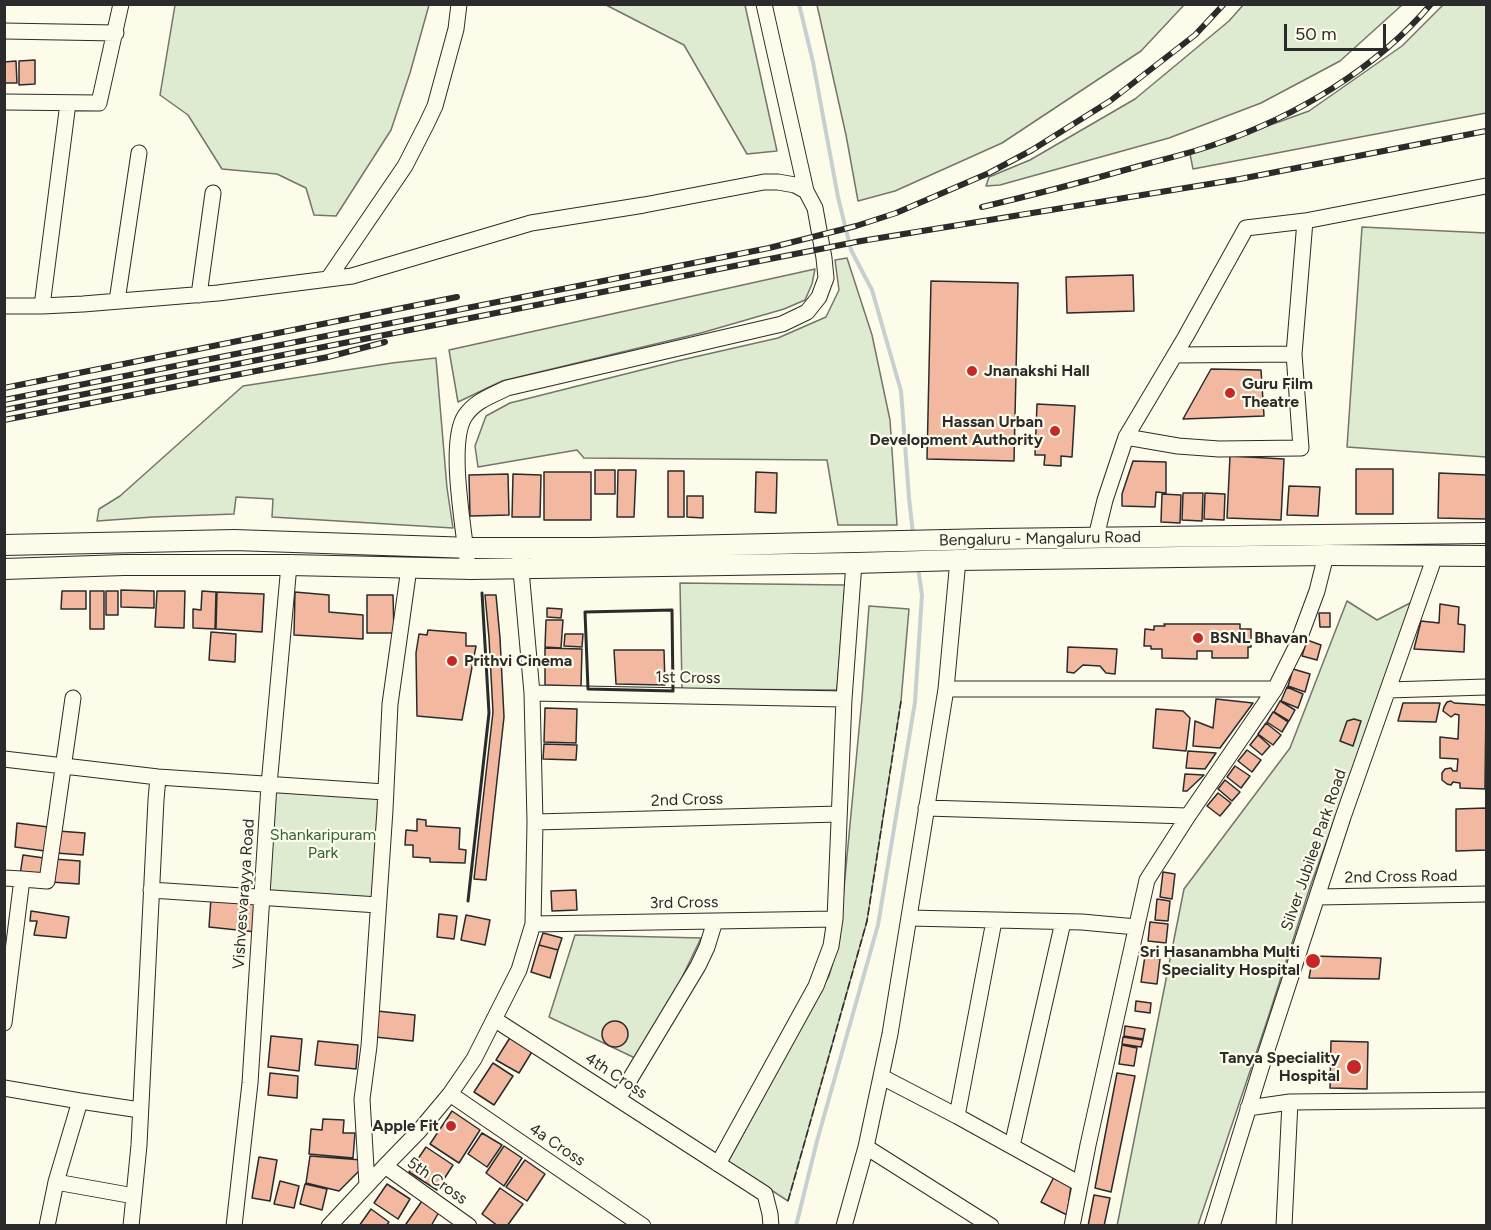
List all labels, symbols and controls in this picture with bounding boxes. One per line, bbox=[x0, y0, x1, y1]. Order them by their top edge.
scale bar bbox=[1287, 12, 1389, 50]
text: 50 m bbox=[1295, 23, 1337, 45]
place label: Jnanakshi Hall bbox=[984, 361, 1090, 381]
marker: Jnanakshi Hall bbox=[965, 364, 979, 378]
place label: Guru Film Theatre bbox=[1242, 374, 1313, 412]
marker: Guru Film Theatre bbox=[1223, 386, 1237, 400]
place label: Hassan Urban Development Authority bbox=[870, 412, 1043, 450]
marker: Hassan Urban Development Authority bbox=[1048, 424, 1062, 438]
street label: Bengaluru - Mangaluru Road bbox=[939, 528, 1141, 550]
place label: BSNL Bhavan bbox=[1210, 628, 1308, 648]
marker: BSNL Bhavan bbox=[1191, 631, 1205, 645]
place label: Prithvi Cinema bbox=[464, 651, 572, 671]
marker: Prithvi Cinema bbox=[445, 654, 459, 668]
street label: 1st Cross bbox=[655, 668, 721, 688]
street label: Silver Jubilee Park Road bbox=[1277, 767, 1351, 933]
street label: 2nd Cross bbox=[651, 789, 723, 811]
street label: Vishvesvarayya Road bbox=[229, 818, 259, 970]
park label: Shankaripuram Park bbox=[270, 825, 376, 863]
street label: 2nd Cross Road bbox=[1344, 866, 1458, 888]
street label: 3rd Cross bbox=[650, 893, 718, 913]
place label: Sri Hasanambha Multi Speciality Hospital bbox=[1140, 942, 1300, 980]
marker: Sri Hasanambha Multi Speciality Hospital bbox=[1304, 952, 1322, 970]
place label: Tanya Speciality Hospital bbox=[1220, 1048, 1340, 1086]
street label: 4th Cross bbox=[581, 1049, 651, 1103]
marker: Tanya Speciality Hospital bbox=[1345, 1058, 1363, 1076]
place label: Apple Fit bbox=[372, 1116, 439, 1136]
marker: Apple Fit bbox=[444, 1119, 458, 1133]
street label: 4a Cross bbox=[525, 1119, 589, 1171]
street label: 5th Cross bbox=[403, 1153, 471, 1209]

